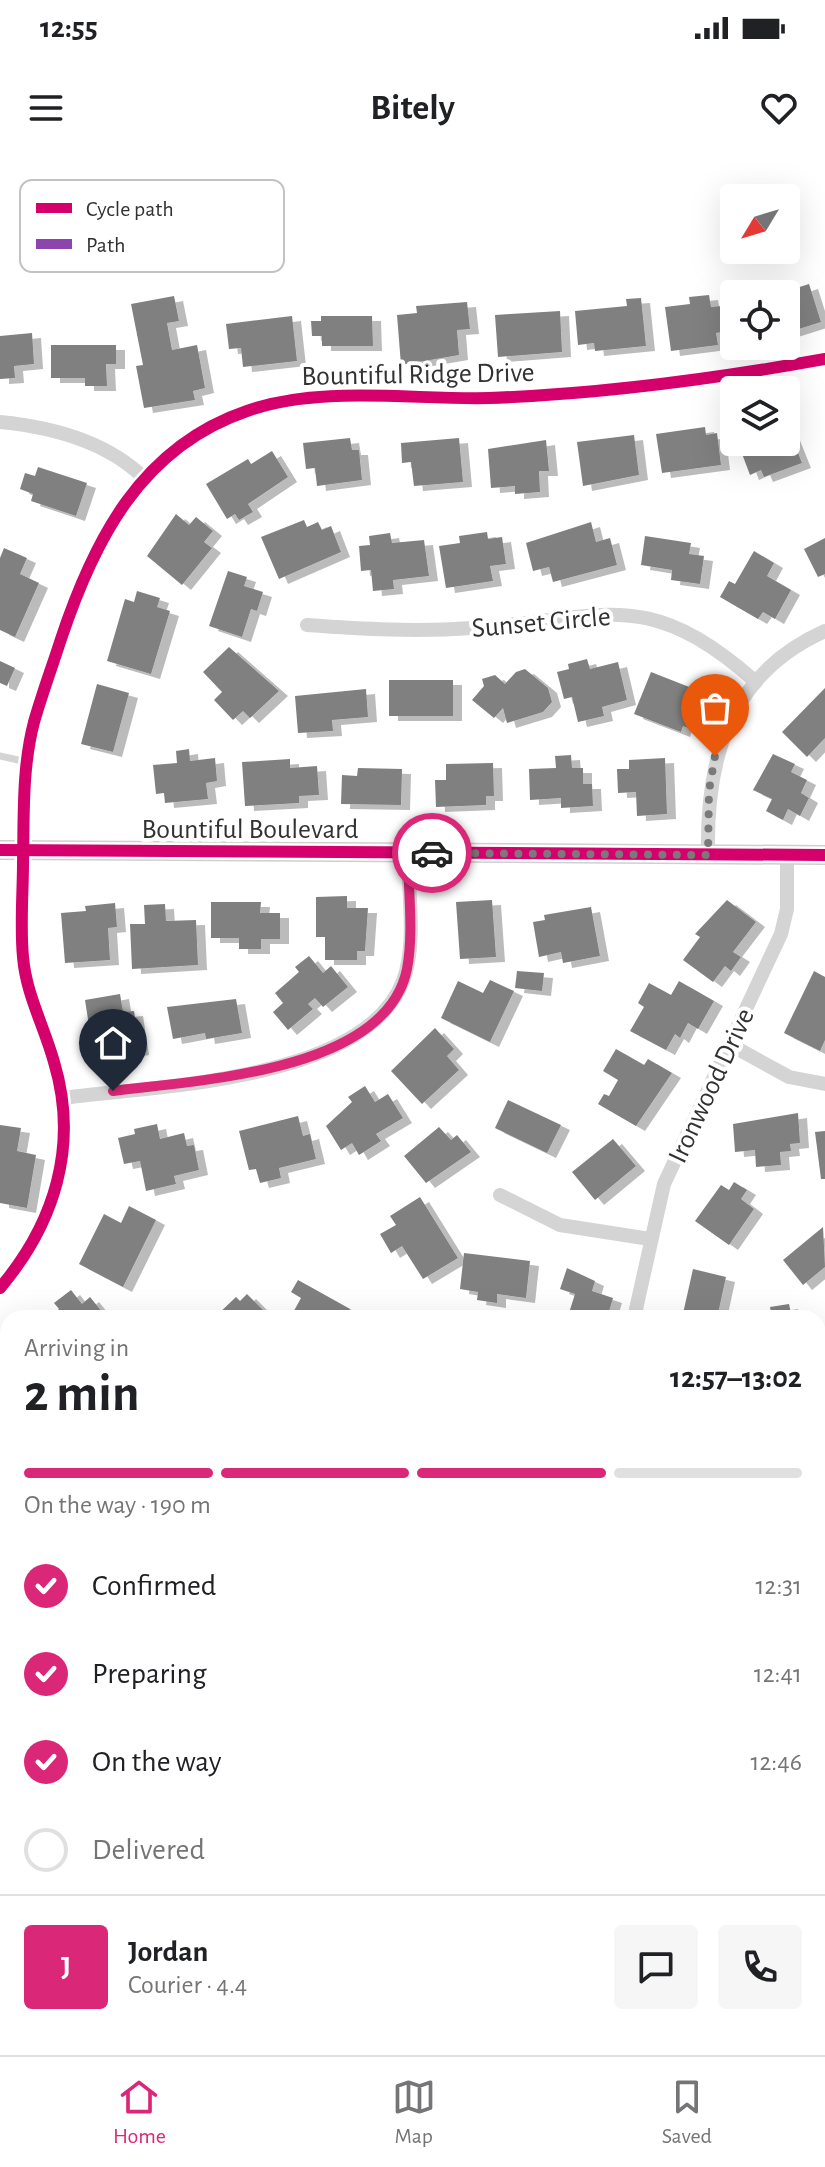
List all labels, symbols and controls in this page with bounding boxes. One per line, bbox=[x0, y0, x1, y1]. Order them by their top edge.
text: 12:55 bbox=[40, 13, 98, 43]
icon: menu bbox=[24, 86, 68, 130]
icon: heart bbox=[757, 86, 801, 130]
text: Bitely bbox=[370, 90, 455, 126]
legend bbox=[20, 180, 284, 272]
north arrow bbox=[720, 184, 800, 264]
map controls bbox=[720, 184, 800, 456]
text: Cycle path bbox=[86, 198, 174, 220]
text: Path bbox=[86, 234, 126, 256]
button: locate bbox=[720, 280, 800, 360]
street label: Bountiful Ridge Drive bbox=[301, 359, 535, 391]
button: layers bbox=[720, 376, 800, 456]
street label: Sunset Circle bbox=[470, 603, 612, 643]
pin bbox=[681, 674, 749, 756]
icon: bag bbox=[693, 686, 737, 730]
courier bbox=[392, 813, 472, 893]
street label: Bountiful Boulevard bbox=[141, 816, 359, 844]
icon: car bbox=[410, 831, 454, 875]
street label: Ironwood Drive bbox=[664, 1004, 760, 1167]
pin bbox=[79, 1009, 147, 1091]
icon: home bbox=[91, 1021, 135, 1065]
text: Arriving in bbox=[24, 1335, 129, 1361]
text: 12:57–13:02 bbox=[670, 1363, 802, 1393]
text: 2 min bbox=[24, 1368, 139, 1420]
text: On the way · 190 m bbox=[24, 1492, 211, 1518]
icon: check bbox=[24, 1564, 68, 1608]
text: Confirmed bbox=[92, 1571, 216, 1601]
text: 12:31 bbox=[756, 1573, 802, 1599]
icon: check bbox=[24, 1652, 68, 1696]
text: Preparing bbox=[92, 1659, 207, 1689]
text: 12:41 bbox=[754, 1661, 802, 1687]
icon: check bbox=[24, 1740, 68, 1784]
text: On the way bbox=[92, 1747, 221, 1777]
text: 12:46 bbox=[751, 1749, 802, 1775]
text: Delivered bbox=[92, 1835, 205, 1865]
button: chat bbox=[614, 1925, 698, 2009]
button: phone bbox=[718, 1925, 802, 2009]
text: Jordan bbox=[128, 1937, 208, 1967]
text: J bbox=[61, 1952, 71, 1982]
text: Courier · 4.4 bbox=[128, 1972, 247, 1998]
tab: Home bbox=[113, 2075, 166, 2149]
tab: Map bbox=[392, 2075, 436, 2149]
tab: Saved bbox=[662, 2075, 712, 2149]

